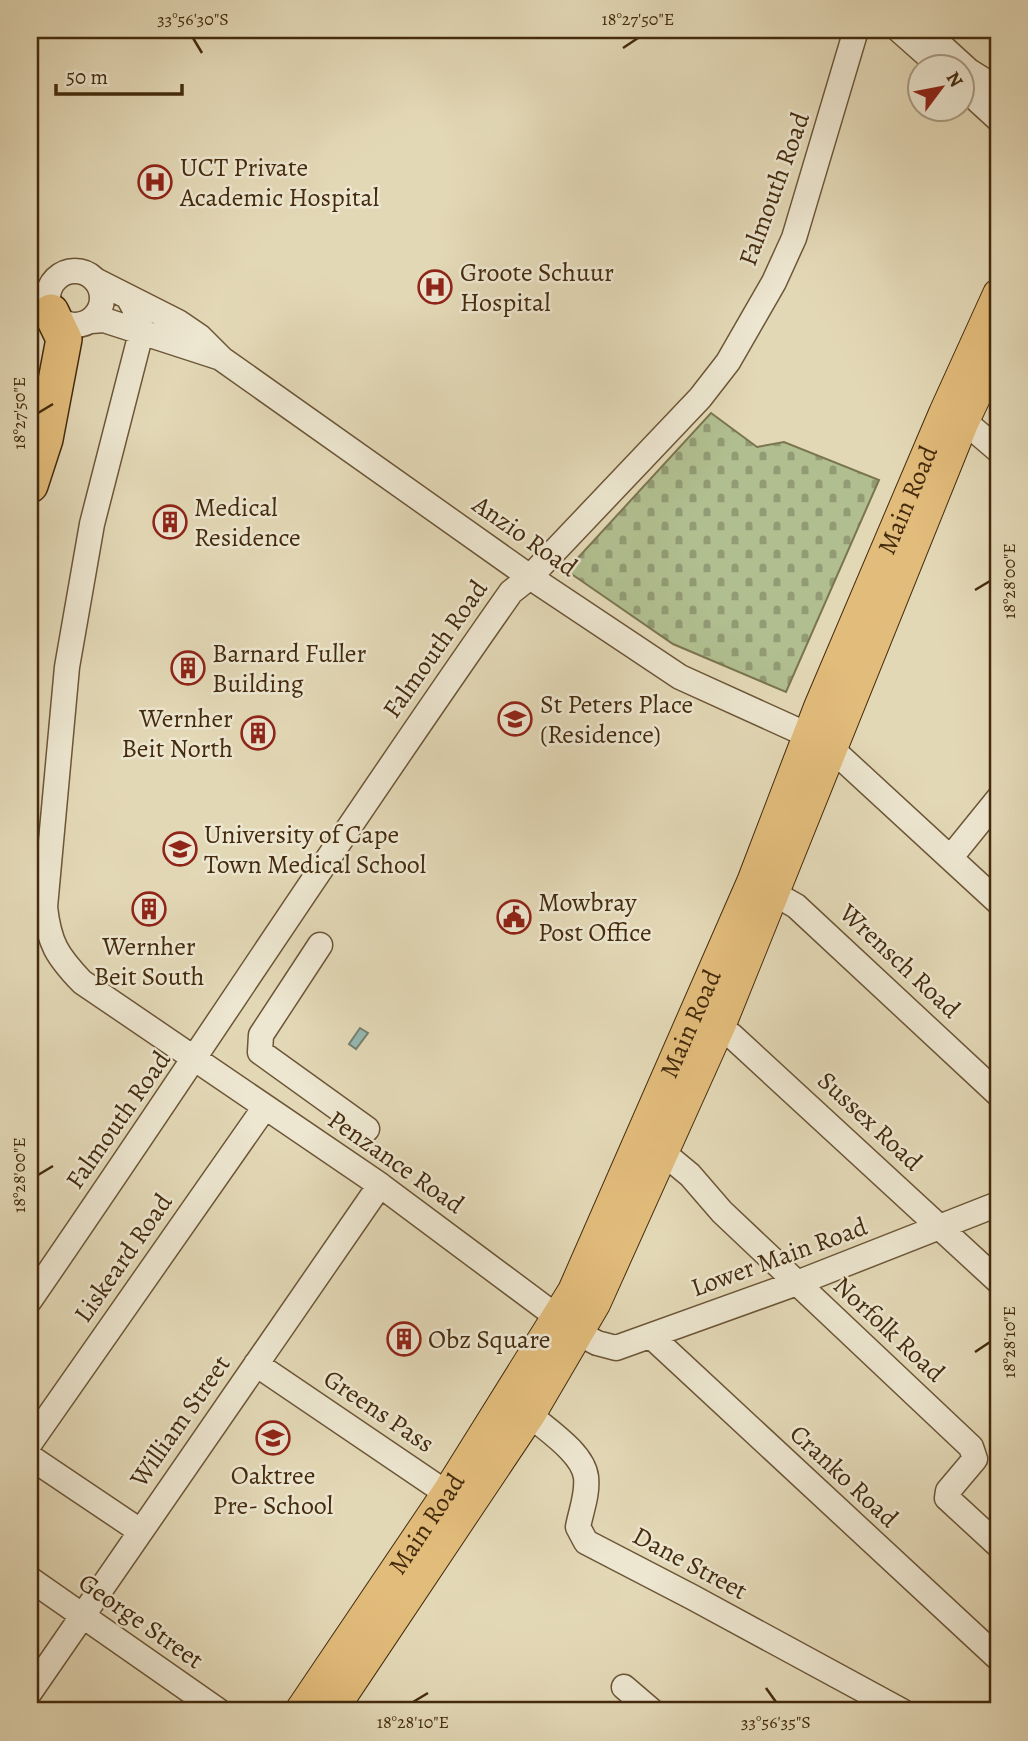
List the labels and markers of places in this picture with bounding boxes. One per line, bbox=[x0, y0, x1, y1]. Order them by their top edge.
place label: UCT Private Academic Hospital bbox=[179, 150, 379, 215]
hospital icon: UCT Private Academic Hospital bbox=[136, 163, 174, 201]
place label: Groote Schuur Hospital bbox=[460, 255, 614, 320]
hospital icon: Groote Schuur Hospital bbox=[416, 268, 454, 306]
place label: Medical Residence bbox=[194, 490, 301, 555]
building icon: Medical Residence bbox=[151, 503, 189, 541]
place label: Barnard Fuller Building bbox=[212, 636, 366, 701]
building icon: Barnard Fuller Building bbox=[169, 649, 207, 687]
place label: St Peters Place (Residence) bbox=[540, 687, 693, 752]
school or university icon: St Peters Place (Residence) bbox=[496, 700, 534, 738]
place label: Wernher Beit North bbox=[121, 701, 233, 766]
building icon: Wernher Beit North bbox=[239, 714, 277, 752]
place label: University of Cape Town Medical School bbox=[204, 817, 426, 882]
school or university icon: University of Cape Town Medical School bbox=[161, 830, 199, 868]
place label: Mowbray Post Office bbox=[538, 885, 652, 950]
building icon: Wernher Beit South bbox=[130, 890, 168, 928]
public building icon: Mowbray Post Office bbox=[495, 898, 533, 936]
place label: Wernher Beit South bbox=[94, 929, 204, 994]
building icon: Obz Square bbox=[385, 1320, 423, 1358]
place label: Obz Square bbox=[428, 1322, 551, 1357]
school or university icon: Oaktree Pre- School bbox=[254, 1419, 292, 1457]
place label: Oaktree Pre- School bbox=[213, 1458, 333, 1523]

